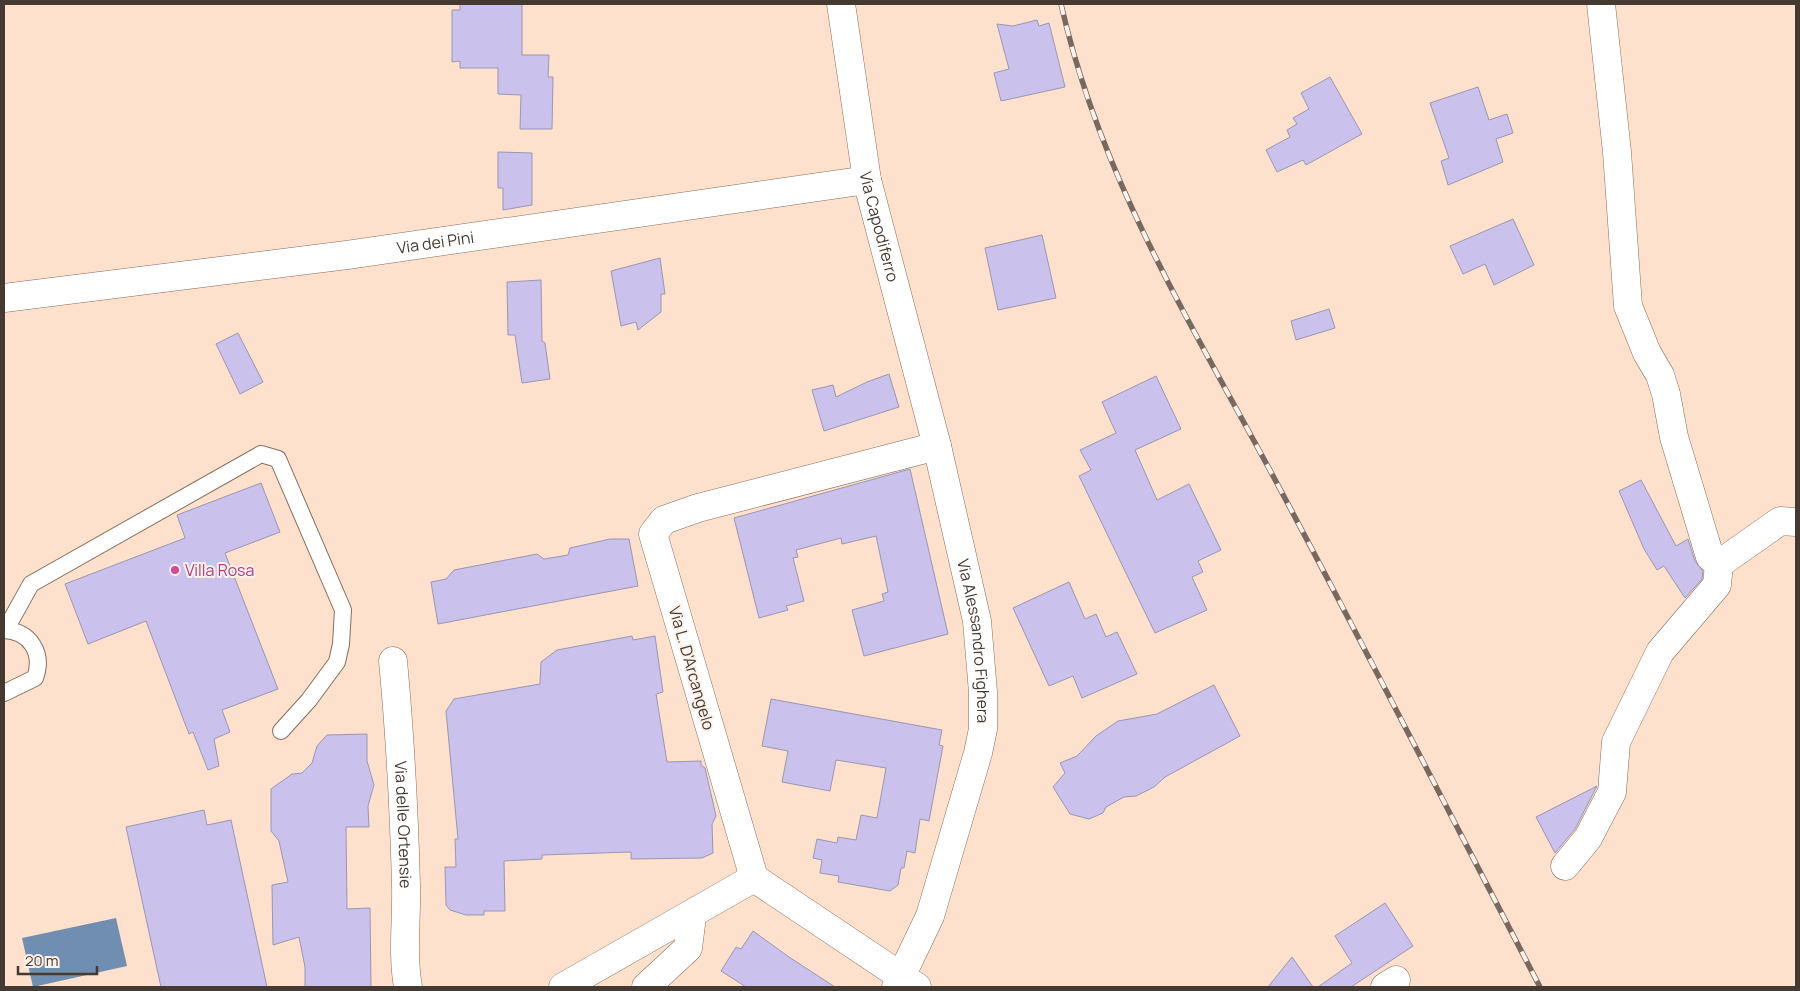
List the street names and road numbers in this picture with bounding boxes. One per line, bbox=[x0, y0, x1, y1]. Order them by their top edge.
street label: Via Capodiferro bbox=[855, 170, 904, 284]
street label: Via dei Pini bbox=[395, 226, 475, 259]
street label: Via Alessandro Fighera bbox=[952, 557, 994, 723]
street label: Via L. D'Arcangelo bbox=[664, 604, 720, 732]
street label: Via delle Ortensie bbox=[390, 760, 417, 889]

